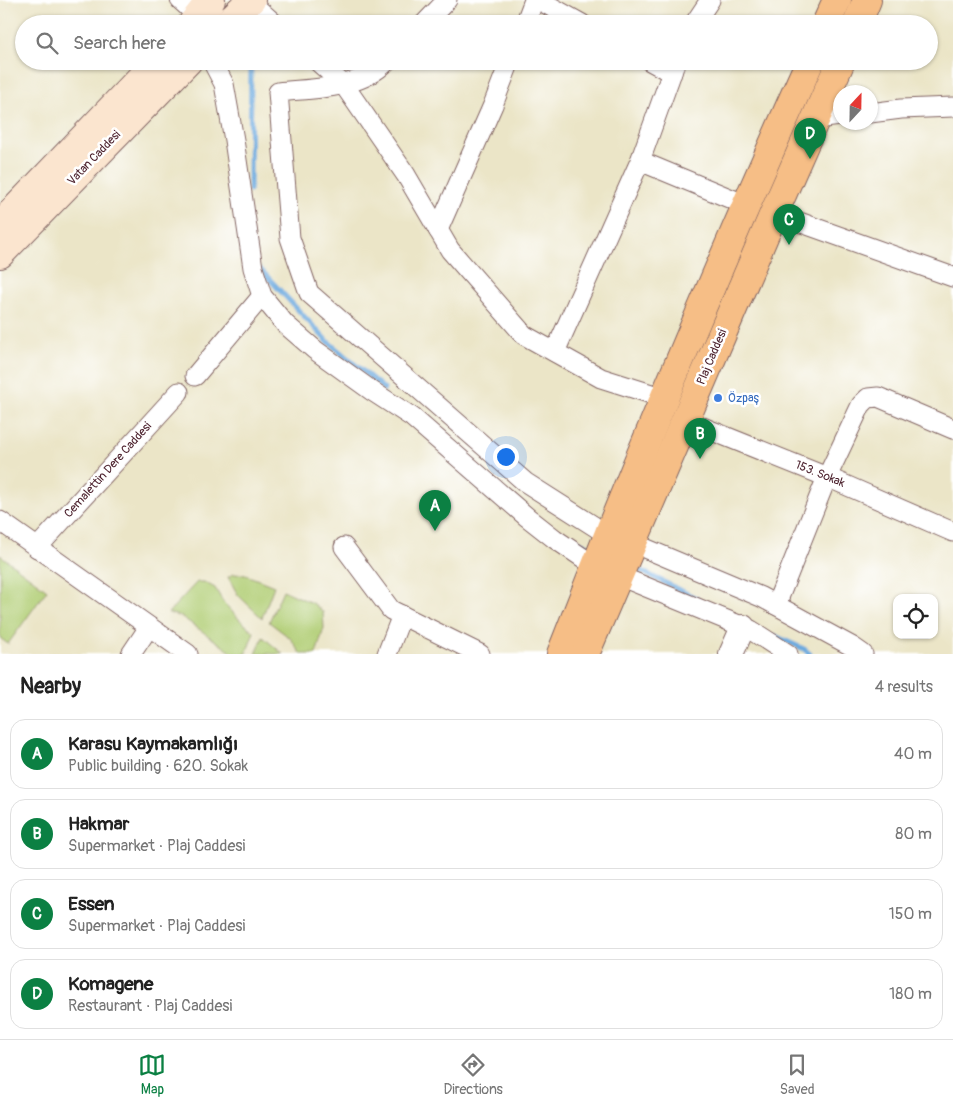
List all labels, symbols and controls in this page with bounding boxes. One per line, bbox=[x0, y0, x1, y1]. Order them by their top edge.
search box bbox=[15, 15, 938, 70]
icon: search bbox=[33, 29, 61, 57]
text: Search here bbox=[73, 31, 166, 55]
north arrow bbox=[833, 85, 878, 130]
pin: D bbox=[794, 118, 826, 159]
street label: Vatan Caddesi bbox=[64, 128, 124, 188]
pin: C bbox=[773, 204, 805, 245]
street label: Plaj Caddesi bbox=[694, 327, 730, 387]
place label: Özpaş bbox=[728, 390, 760, 406]
marker: Özpaş bbox=[712, 392, 724, 404]
pin: B bbox=[684, 418, 716, 459]
street label: Cemalettin Dere Caddesi bbox=[61, 419, 155, 521]
your location bbox=[493, 444, 519, 470]
street label: 153. Sokak bbox=[793, 457, 847, 491]
pin: A bbox=[419, 490, 451, 531]
map controls bbox=[893, 594, 938, 639]
button: locate bbox=[893, 594, 938, 639]
text: Nearby bbox=[20, 673, 81, 700]
text: 4 results bbox=[875, 677, 933, 697]
text: Karasu Kaymakamlığı bbox=[68, 732, 238, 756]
text: A bbox=[32, 744, 42, 764]
text: 40 m bbox=[894, 744, 932, 764]
text: Public building · 620. Sokak bbox=[68, 756, 248, 776]
text: Hakmar bbox=[68, 812, 129, 836]
text: B bbox=[32, 824, 42, 844]
text: 80 m bbox=[895, 824, 932, 844]
text: Supermarket · Plaj Caddesi bbox=[68, 836, 245, 856]
text: Essen bbox=[68, 892, 115, 916]
text: C bbox=[32, 904, 42, 924]
text: 150 m bbox=[888, 904, 932, 924]
text: Supermarket · Plaj Caddesi bbox=[68, 916, 245, 936]
text: Komagene bbox=[68, 972, 153, 996]
text: D bbox=[32, 984, 42, 1004]
text: 180 m bbox=[889, 984, 932, 1004]
text: Restaurant · Plaj Caddesi bbox=[68, 996, 232, 1016]
tab: Map bbox=[138, 1051, 166, 1098]
tab: Directions bbox=[443, 1051, 503, 1098]
tab: Saved bbox=[780, 1051, 815, 1098]

